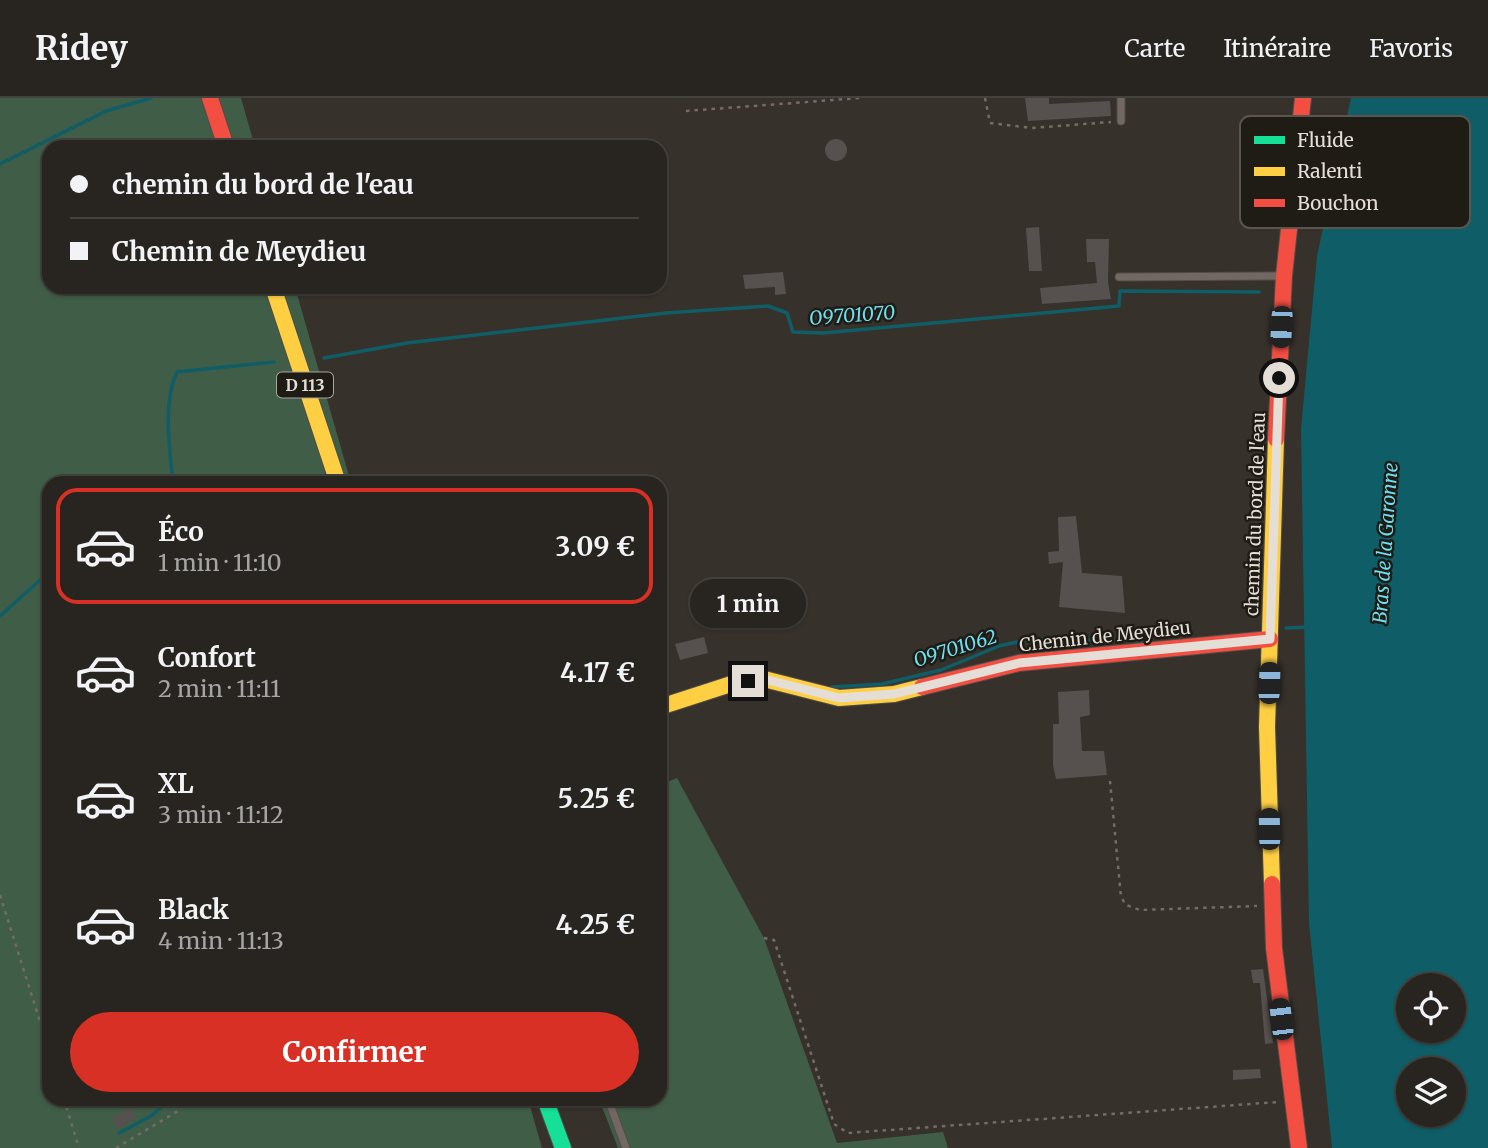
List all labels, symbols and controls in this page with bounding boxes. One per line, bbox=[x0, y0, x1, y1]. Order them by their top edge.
text: Ridey bbox=[35, 28, 128, 69]
text: Carte bbox=[1124, 33, 1185, 64]
text: Itinéraire bbox=[1223, 33, 1331, 64]
text: Favoris bbox=[1369, 33, 1453, 64]
legend bbox=[1240, 116, 1470, 228]
text: Fluide bbox=[1297, 128, 1354, 152]
text: Ralenti bbox=[1297, 159, 1362, 183]
text: chemin du bord de l'eau bbox=[112, 168, 414, 201]
text: Bouchon bbox=[1297, 191, 1379, 215]
text: Chemin de Meydieu bbox=[112, 235, 366, 268]
water label: O9701070 bbox=[808, 300, 896, 330]
car bbox=[1270, 305, 1293, 349]
route start bbox=[1263, 362, 1295, 394]
road number: D 113 bbox=[277, 372, 333, 398]
street label: chemin du bord de l'eau bbox=[1240, 412, 1270, 616]
water label: Bras de la Garonne bbox=[1367, 461, 1403, 624]
icon: car bbox=[74, 515, 137, 578]
text: Éco bbox=[158, 515, 204, 548]
text: 3.09 € bbox=[555, 530, 635, 563]
text: 1 min · 11:10 bbox=[158, 548, 281, 577]
callout: 1 min bbox=[690, 580, 806, 628]
text: 1 min bbox=[717, 589, 779, 618]
street label: Chemin de Meydieu bbox=[1018, 616, 1192, 656]
water label: O9701062 bbox=[910, 624, 1000, 672]
icon: car bbox=[74, 641, 137, 704]
text: Confort bbox=[158, 641, 256, 674]
text: 4.17 € bbox=[560, 656, 635, 689]
car bbox=[1258, 662, 1281, 704]
route end bbox=[732, 665, 764, 697]
text: 2 min · 11:11 bbox=[158, 674, 281, 703]
icon: car bbox=[74, 767, 137, 830]
text: XL bbox=[158, 767, 194, 800]
text: 5.25 € bbox=[558, 782, 635, 815]
text: 3 min · 11:12 bbox=[158, 800, 284, 829]
car bbox=[1259, 808, 1280, 850]
icon: car bbox=[74, 893, 137, 956]
text: Black bbox=[158, 893, 229, 926]
text: 4.25 € bbox=[556, 908, 635, 941]
text: 4 min · 11:13 bbox=[158, 926, 284, 955]
map controls bbox=[1396, 973, 1466, 1127]
button: locate bbox=[1396, 973, 1466, 1043]
car bbox=[1269, 997, 1294, 1041]
button: Confirmer bbox=[70, 1012, 639, 1092]
button: layers bbox=[1396, 1057, 1466, 1127]

